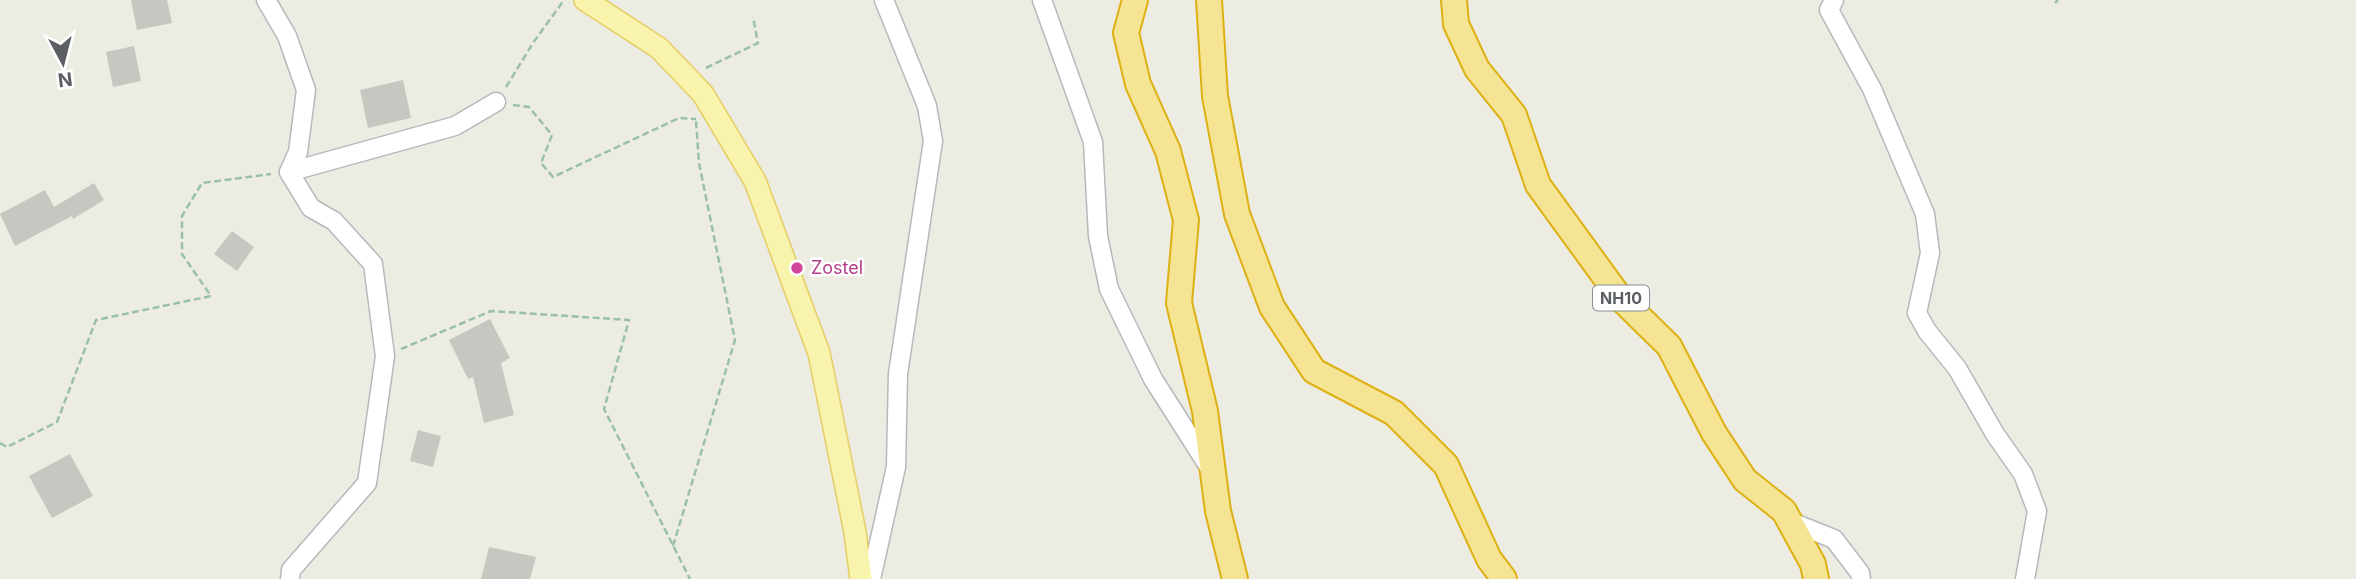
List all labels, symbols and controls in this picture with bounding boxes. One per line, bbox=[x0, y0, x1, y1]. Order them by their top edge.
north arrow bbox=[28, 28, 98, 98]
text: N bbox=[56, 67, 74, 92]
place label: Zostel bbox=[811, 257, 863, 278]
marker: Zostel bbox=[789, 260, 805, 276]
road number: NH10 bbox=[1593, 286, 1649, 310]

